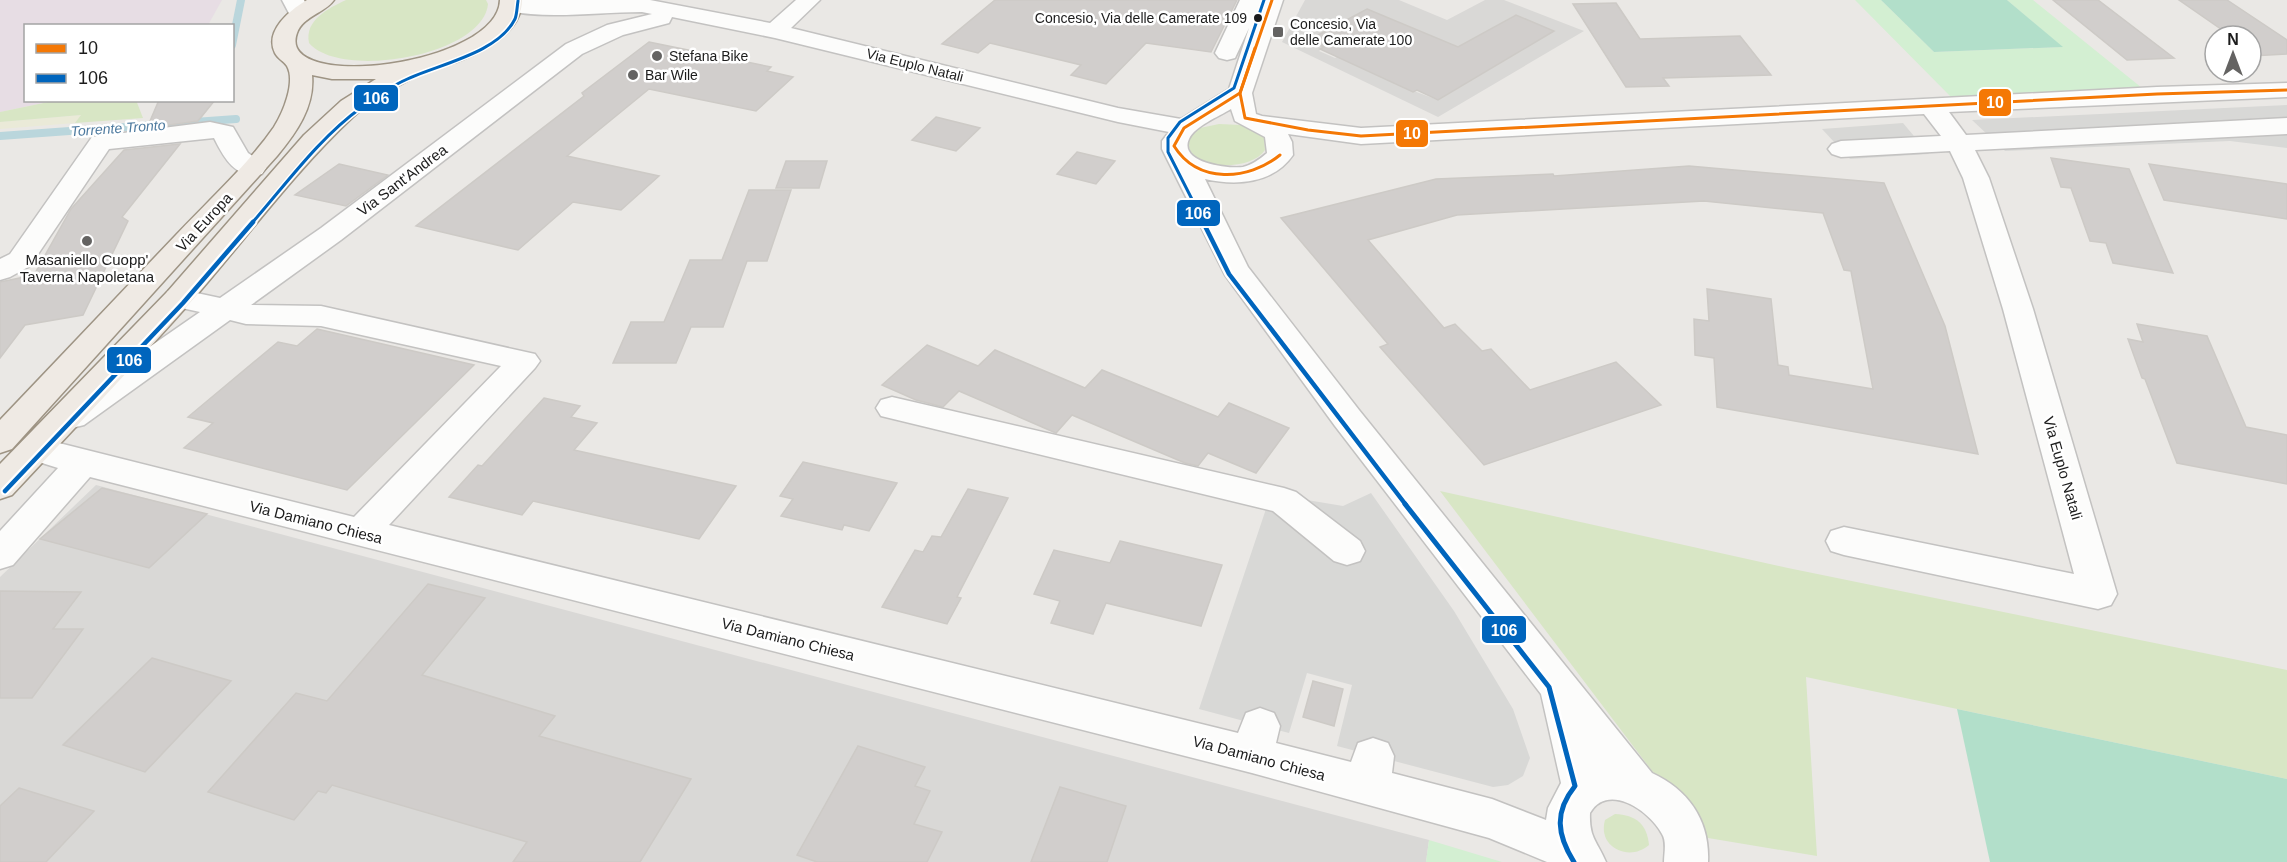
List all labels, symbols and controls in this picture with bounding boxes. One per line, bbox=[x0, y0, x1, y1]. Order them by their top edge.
place label: Concesio, Via delle Camerate 109 bbox=[1035, 10, 1247, 26]
marker: Concesio, Via delle Camerate 109 bbox=[1252, 12, 1264, 24]
place label: Concesio, Via delle Camerate 100 bbox=[1290, 16, 1412, 48]
legend bbox=[24, 24, 234, 102]
north arrow bbox=[2203, 24, 2263, 84]
marker: Concesio, Via delle Camerate 100 bbox=[1271, 25, 1285, 39]
text: N bbox=[2227, 31, 2239, 48]
text: 10 bbox=[78, 38, 98, 58]
street label: Via Euplo Natali bbox=[865, 45, 965, 85]
place label: Stefana Bike bbox=[669, 48, 749, 64]
marker: Stefana Bike bbox=[650, 49, 664, 63]
place label: Bar Wile bbox=[645, 67, 698, 83]
text: 106 bbox=[78, 68, 108, 88]
marker: Bar Wile bbox=[626, 68, 640, 82]
line badge: 106 bbox=[353, 84, 399, 112]
line badge: 10 bbox=[1978, 88, 2012, 117]
text: 106 bbox=[363, 90, 389, 107]
text: 10 bbox=[1986, 94, 2004, 111]
water label: Torrente Tronto bbox=[70, 117, 166, 139]
line badge: 10 bbox=[1395, 119, 1429, 148]
text: 10 bbox=[1403, 125, 1421, 142]
street label: Via Sant'Andrea bbox=[354, 140, 451, 219]
street label: Via Europa bbox=[173, 189, 236, 255]
line badge: 106 bbox=[1176, 199, 1221, 227]
text: 106 bbox=[1185, 205, 1211, 222]
marker: Masaniello Cuopp' Taverna Napoletana bbox=[80, 234, 94, 248]
place label: Masaniello Cuopp' Taverna Napoletana bbox=[20, 251, 155, 285]
line badge: 106 bbox=[106, 346, 152, 374]
text: 106 bbox=[116, 352, 142, 369]
street label: Via Euplo Natali bbox=[2040, 414, 2086, 522]
street label: Via Damiano Chiesa bbox=[248, 497, 385, 547]
street label: Via Damiano Chiesa bbox=[720, 614, 857, 664]
line badge: 106 bbox=[1481, 615, 1527, 644]
text: 106 bbox=[1491, 622, 1517, 639]
street label: Via Damiano Chiesa bbox=[1191, 732, 1328, 784]

